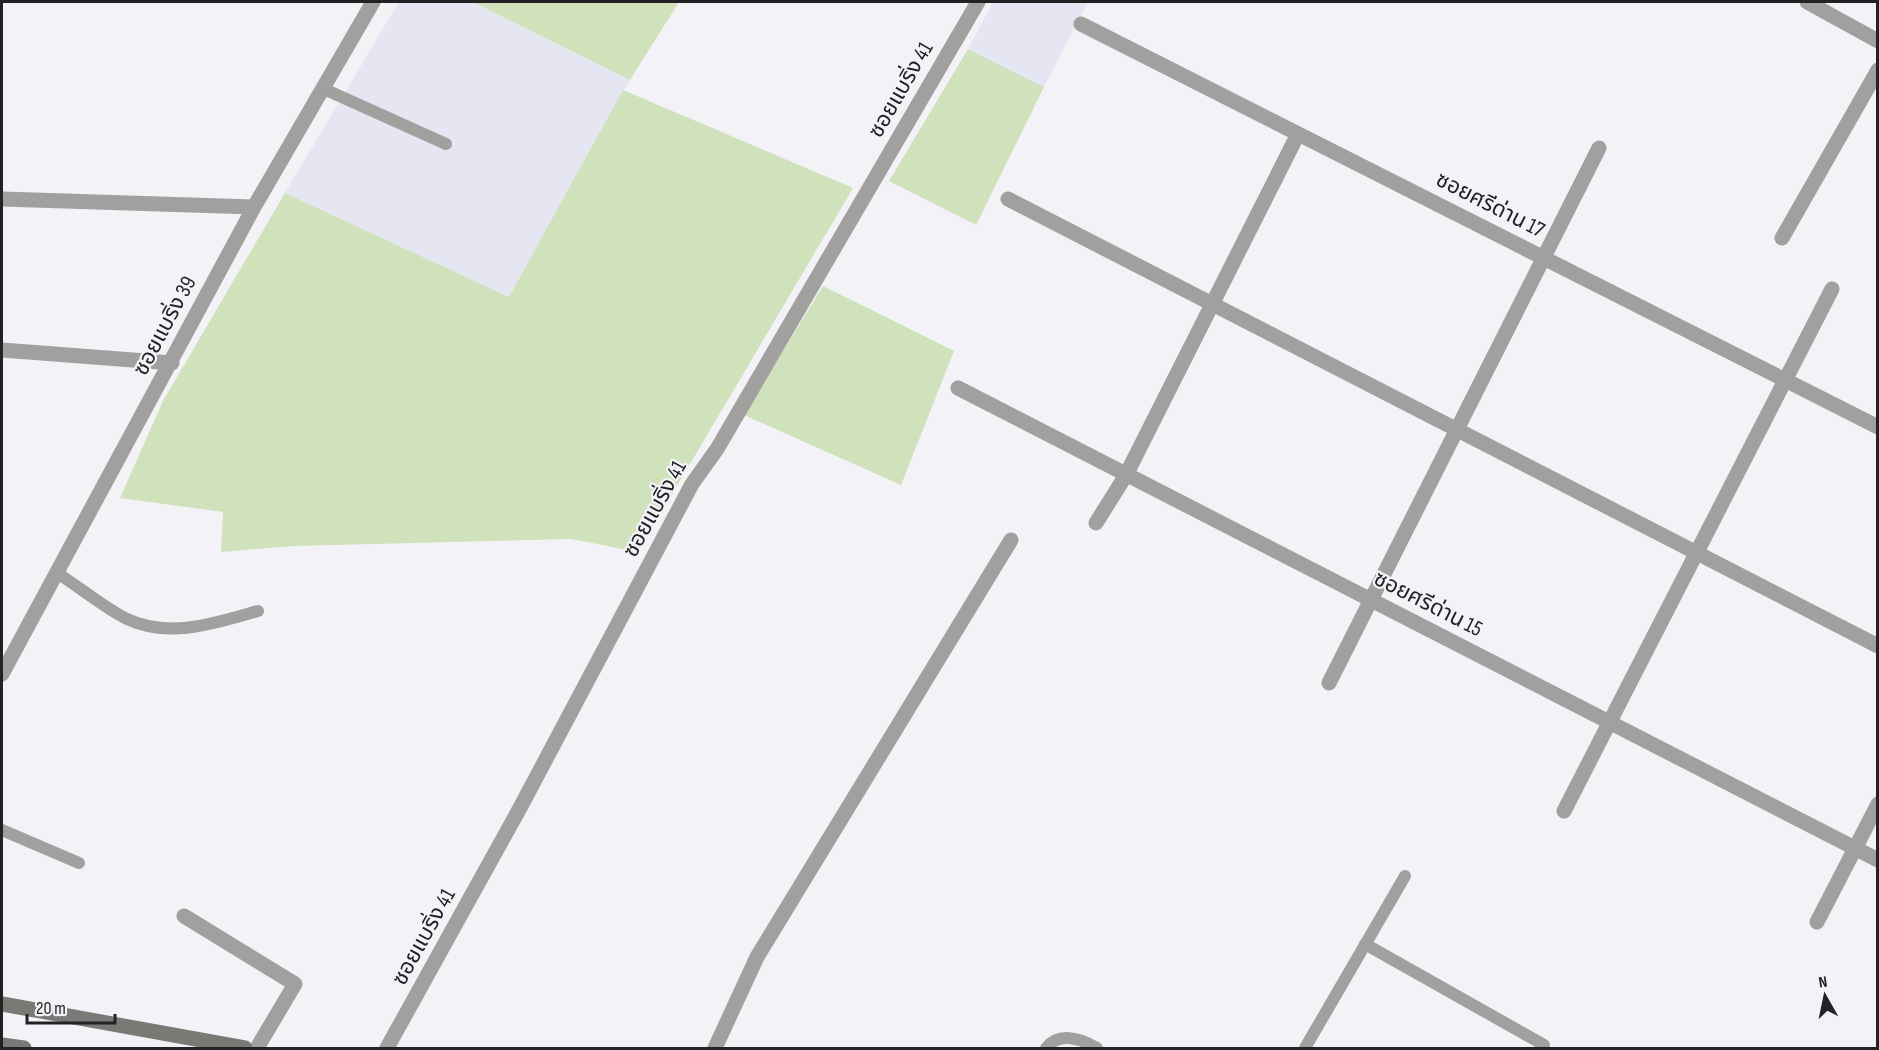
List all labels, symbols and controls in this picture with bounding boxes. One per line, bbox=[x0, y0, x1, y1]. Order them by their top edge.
street label: ซอยแบริ่ง 41 bbox=[861, 36, 939, 143]
street label: ซอยศรีด่าน 17 bbox=[1431, 166, 1549, 244]
street label: ซอยแบริ่ง 39 bbox=[126, 271, 202, 380]
street label: ซอยแบริ่ง 41 bbox=[616, 455, 693, 562]
street label: ซอยศรีด่าน 15 bbox=[1369, 565, 1487, 643]
street label: ซอยแบริ่ง 41 bbox=[385, 883, 462, 990]
north arrow bbox=[1795, 966, 1855, 1026]
text: N bbox=[1817, 973, 1829, 993]
scale bar bbox=[27, 987, 116, 1025]
text: 20 m bbox=[36, 998, 66, 1019]

